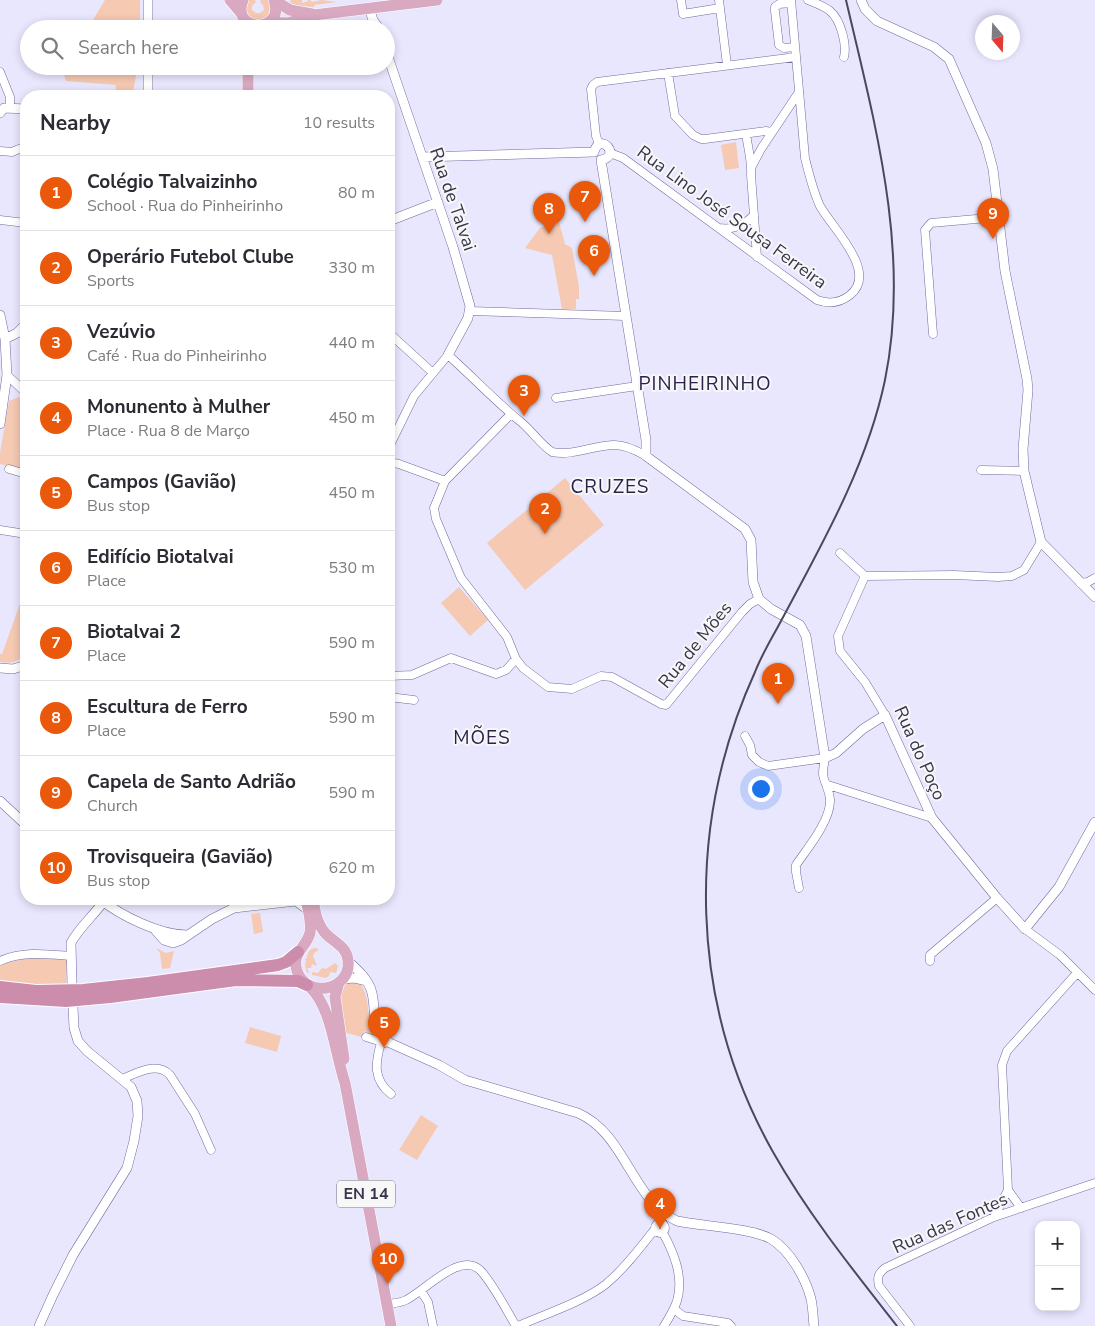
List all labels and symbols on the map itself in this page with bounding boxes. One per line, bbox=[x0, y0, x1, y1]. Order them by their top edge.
north arrow bbox=[975, 15, 1020, 60]
street label: Rua Lino José Sousa Ferreira bbox=[632, 140, 832, 294]
street label: Rua de Talvai bbox=[424, 144, 482, 254]
pin: 7 bbox=[569, 181, 601, 222]
pin: 8 bbox=[533, 193, 565, 234]
pin: 9 bbox=[977, 198, 1009, 239]
pin: 6 bbox=[578, 235, 610, 276]
district label: PINHEIRINHO bbox=[638, 371, 772, 397]
pin: 3 bbox=[508, 375, 540, 416]
district label: CRUZES bbox=[570, 474, 650, 500]
pin: 2 bbox=[529, 493, 561, 534]
street label: Rua de Mões bbox=[653, 597, 737, 693]
pin: 1 bbox=[762, 663, 794, 704]
street label: Rua do Poço bbox=[889, 702, 951, 804]
district label: MÕES bbox=[453, 725, 511, 751]
your location bbox=[748, 776, 774, 802]
pin: 5 bbox=[368, 1007, 400, 1048]
road number: EN 14 bbox=[337, 1180, 395, 1208]
street label: Rua das Fontes bbox=[889, 1187, 1011, 1259]
pin: 4 bbox=[644, 1188, 676, 1229]
pin: 10 bbox=[372, 1243, 404, 1284]

